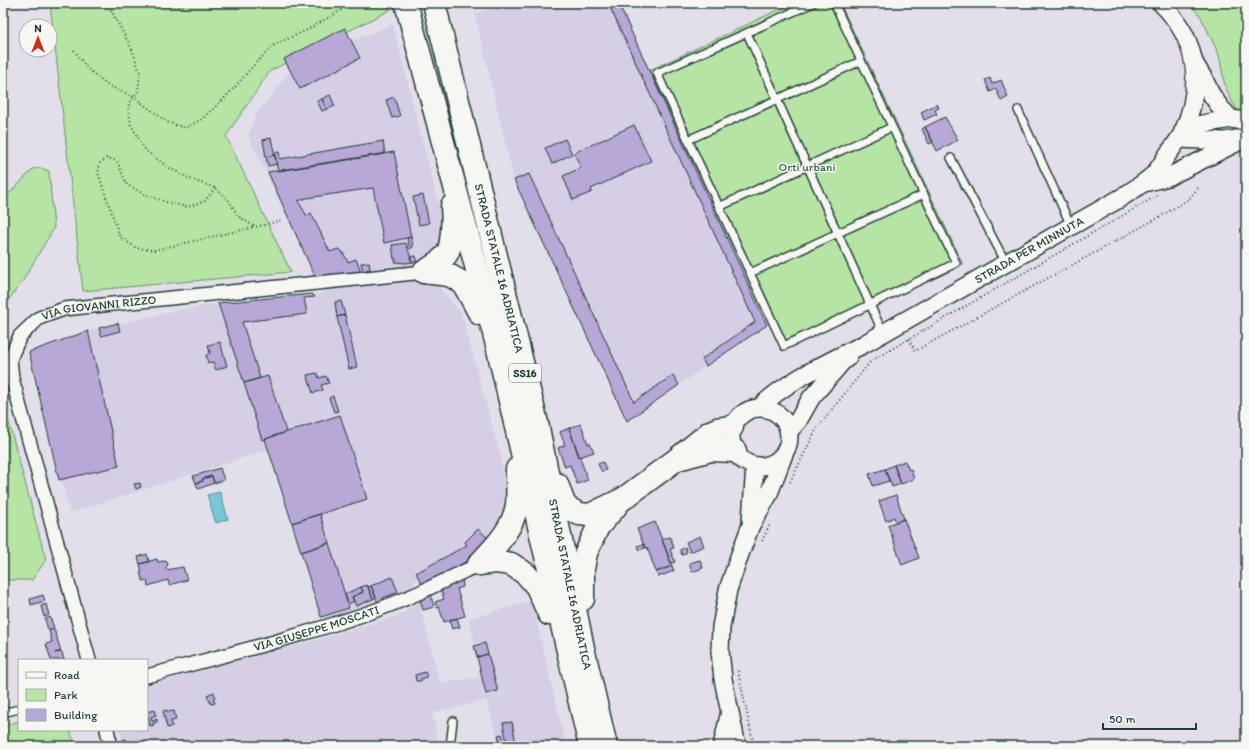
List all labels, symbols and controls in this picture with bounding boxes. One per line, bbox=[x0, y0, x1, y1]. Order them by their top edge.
north arrow bbox=[18, 18, 58, 58]
text: N bbox=[34, 22, 42, 35]
park label: Orti urbani bbox=[779, 160, 835, 174]
street label: STRADA STATALE 16 ADRIATICA bbox=[472, 182, 527, 355]
street label: STRADA PER MINNUTA bbox=[972, 213, 1086, 287]
street label: VIA GIOVANNI RIZZO bbox=[40, 293, 157, 323]
road number: SS16 bbox=[509, 364, 541, 382]
street label: STRADA STATALE 16 ADRIATICA bbox=[546, 498, 595, 671]
street label: VIA GIUSEPPE MOSCATI bbox=[252, 603, 381, 654]
legend bbox=[18, 659, 148, 731]
text: Road bbox=[54, 668, 80, 682]
text: Park bbox=[54, 688, 78, 702]
scale bar bbox=[1103, 705, 1196, 731]
text: Building bbox=[54, 708, 98, 722]
text: 50 m bbox=[1109, 712, 1135, 726]

